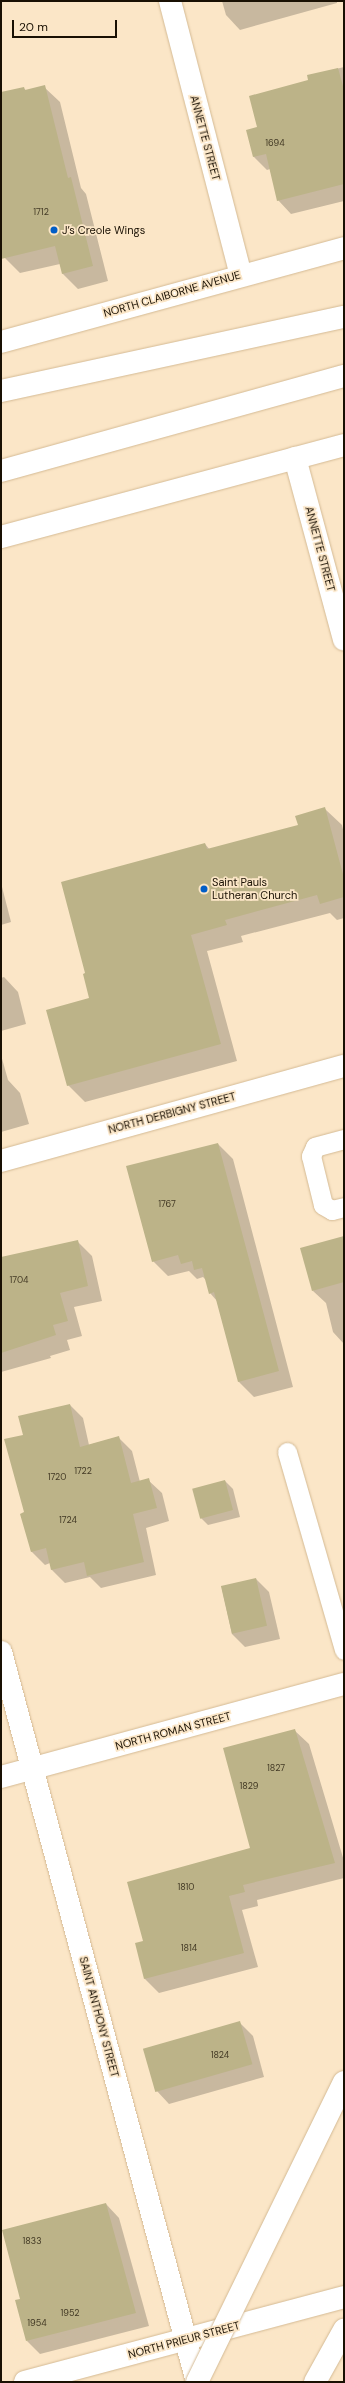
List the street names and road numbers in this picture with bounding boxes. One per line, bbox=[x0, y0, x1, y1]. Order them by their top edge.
street label: ANNETTE STREET bbox=[187, 94, 223, 182]
street label: NORTH CLAIBORNE AVENUE bbox=[102, 268, 242, 320]
street label: ANNETTE STREET bbox=[302, 505, 338, 593]
street label: NORTH DERBIGNY STREET bbox=[107, 1090, 237, 1136]
street label: NORTH ROMAN STREET bbox=[114, 1709, 232, 1753]
street label: SAINT ANTHONY STREET bbox=[77, 1955, 121, 2079]
street label: NORTH PRIEUR STREET bbox=[127, 2319, 241, 2361]

